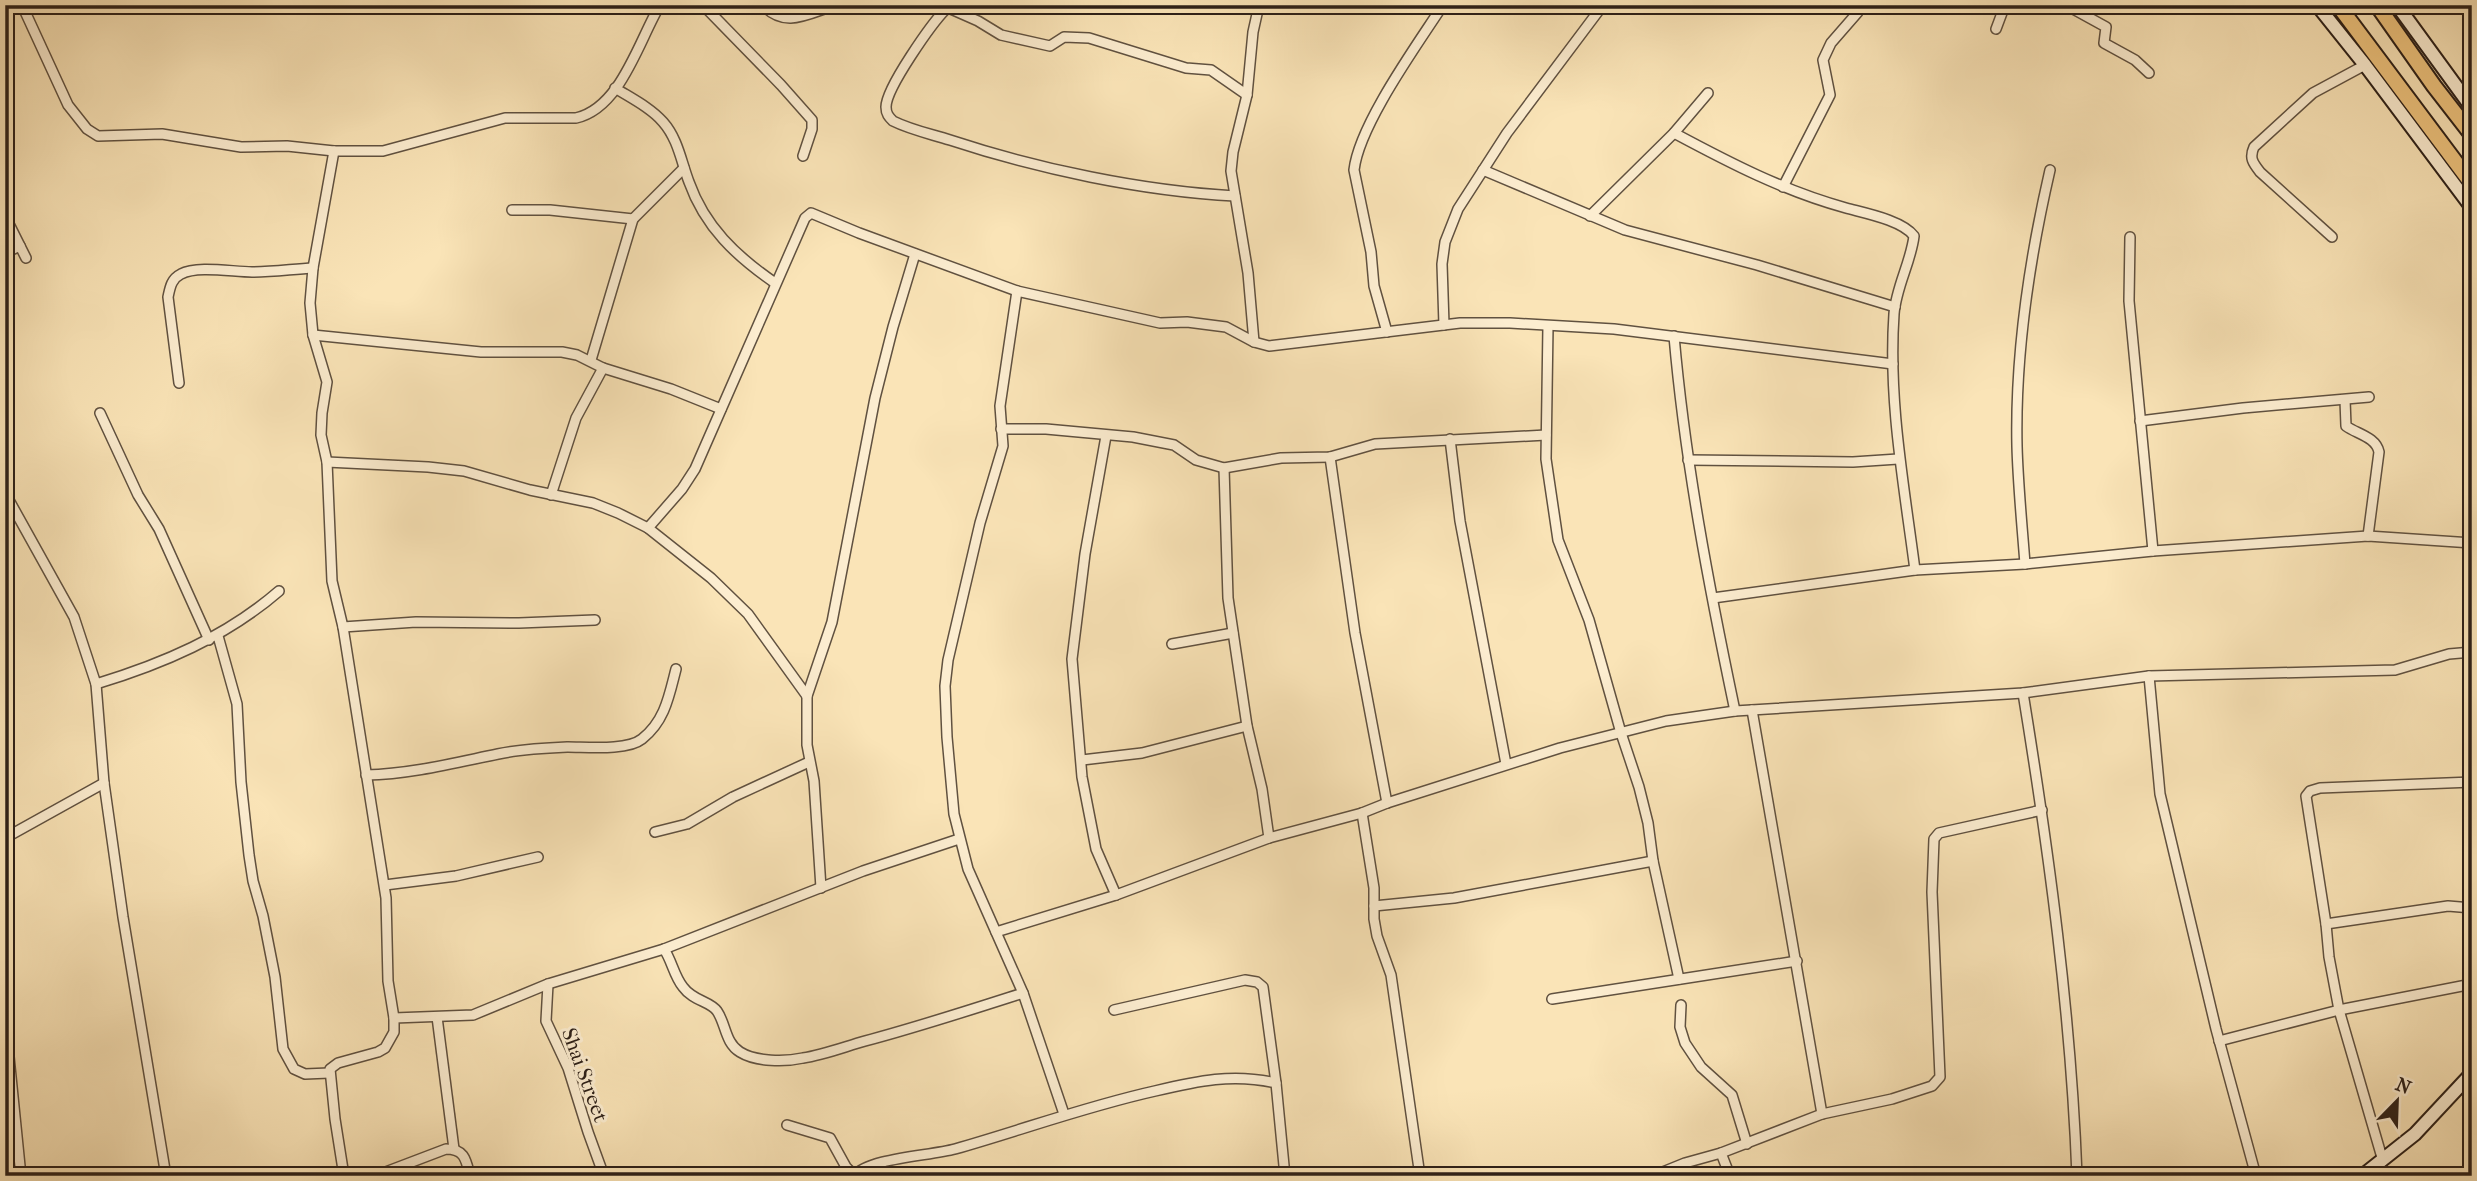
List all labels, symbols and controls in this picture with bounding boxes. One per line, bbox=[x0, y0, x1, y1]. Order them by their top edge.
street label: Shai Street bbox=[557, 1025, 613, 1126]
north arrow bbox=[2362, 1066, 2432, 1136]
text: N bbox=[2392, 1073, 2415, 1099]

